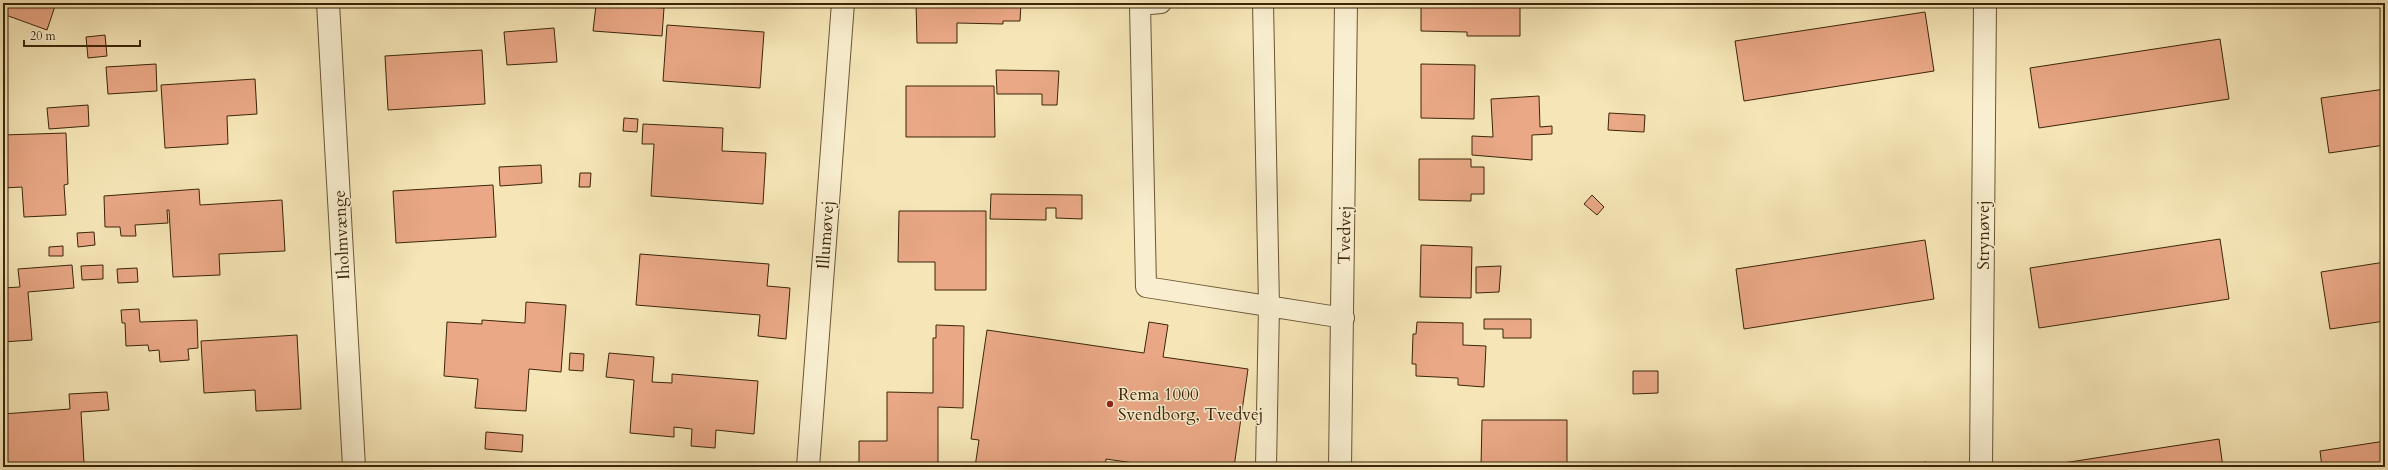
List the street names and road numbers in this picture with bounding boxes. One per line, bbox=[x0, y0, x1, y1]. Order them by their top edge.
street label: Iholmvænge bbox=[328, 189, 355, 281]
street label: Illumøvej bbox=[812, 200, 839, 270]
street label: Strynøvej bbox=[1972, 200, 1995, 270]
street label: Tvedvej bbox=[1332, 205, 1357, 265]

